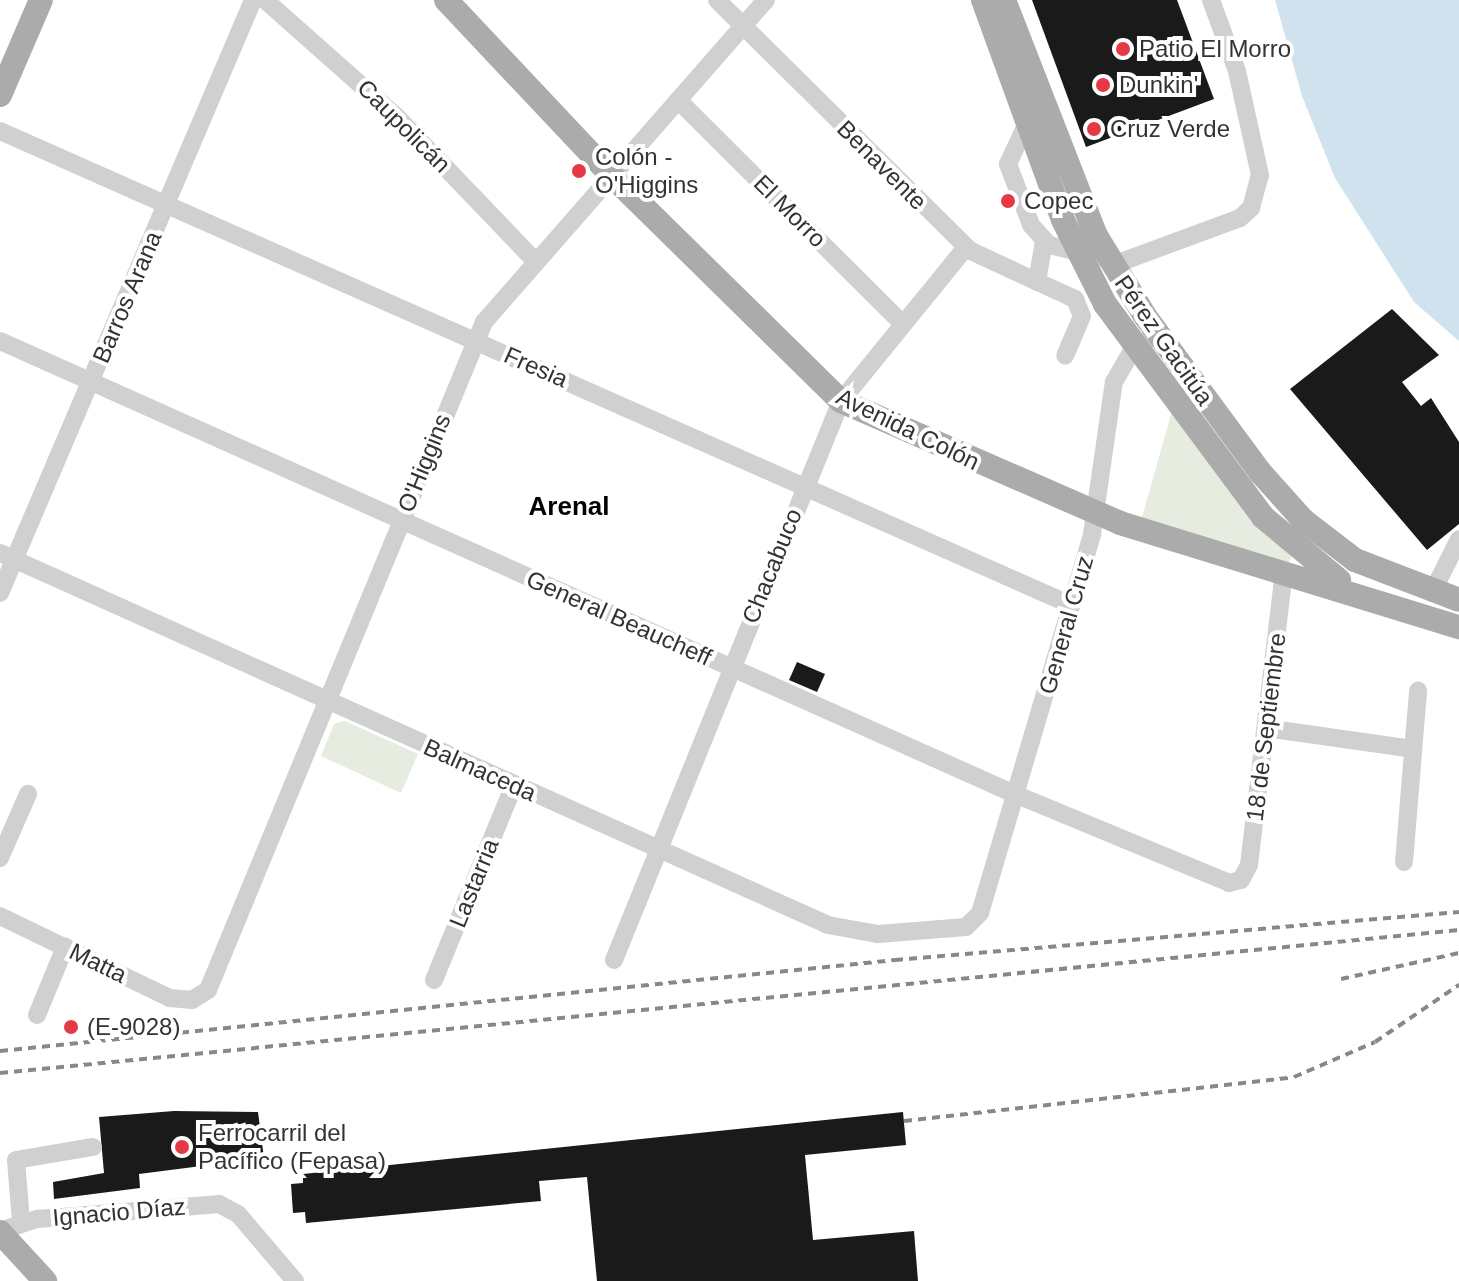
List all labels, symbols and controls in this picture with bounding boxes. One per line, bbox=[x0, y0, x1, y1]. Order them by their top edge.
place label: Patio El Morro bbox=[1139, 35, 1291, 63]
marker: Patio El Morro bbox=[1114, 40, 1132, 58]
place label: Dunkin' bbox=[1119, 71, 1198, 99]
street label: Caupolicán bbox=[351, 73, 457, 179]
marker: Dunkin' bbox=[1094, 76, 1112, 94]
street label: Benavente bbox=[831, 114, 933, 216]
place label: Cruz Verde bbox=[1110, 115, 1230, 143]
marker: Cruz Verde bbox=[1085, 120, 1103, 138]
place label: Colón - O'Higgins bbox=[595, 143, 698, 199]
marker: Colón - O'Higgins bbox=[570, 162, 588, 180]
street label: El Morro bbox=[748, 169, 832, 253]
place label: Copec bbox=[1024, 187, 1093, 215]
marker: Copec bbox=[999, 192, 1017, 210]
street label: Barros Arana bbox=[86, 226, 168, 368]
street label: Pérez Gacitúa bbox=[1109, 269, 1219, 411]
street label: Fresia bbox=[500, 340, 572, 394]
street label: Avenida Colón bbox=[832, 382, 984, 476]
street label: O'Higgins bbox=[391, 410, 457, 516]
district label: Arenal bbox=[529, 491, 609, 523]
street label: Chacabuco bbox=[736, 504, 808, 628]
street label: General Cruz bbox=[1032, 552, 1100, 698]
street label: General Beaucheff bbox=[522, 564, 716, 672]
street label: 18 de Septiembre bbox=[1240, 631, 1292, 823]
street label: Balmaceda bbox=[419, 732, 541, 808]
street label: Lastarria bbox=[443, 834, 505, 932]
street label: Matta bbox=[65, 937, 131, 989]
place label: (E-9028) bbox=[87, 1013, 180, 1041]
marker: (E-9028) bbox=[62, 1018, 80, 1036]
place label: Ferrocarril del Pacífico (Fepasa) bbox=[198, 1119, 386, 1175]
marker: Ferrocarril del Pacífico (Fepasa) bbox=[173, 1138, 191, 1156]
street label: Ignacio Díaz bbox=[51, 1192, 187, 1232]

